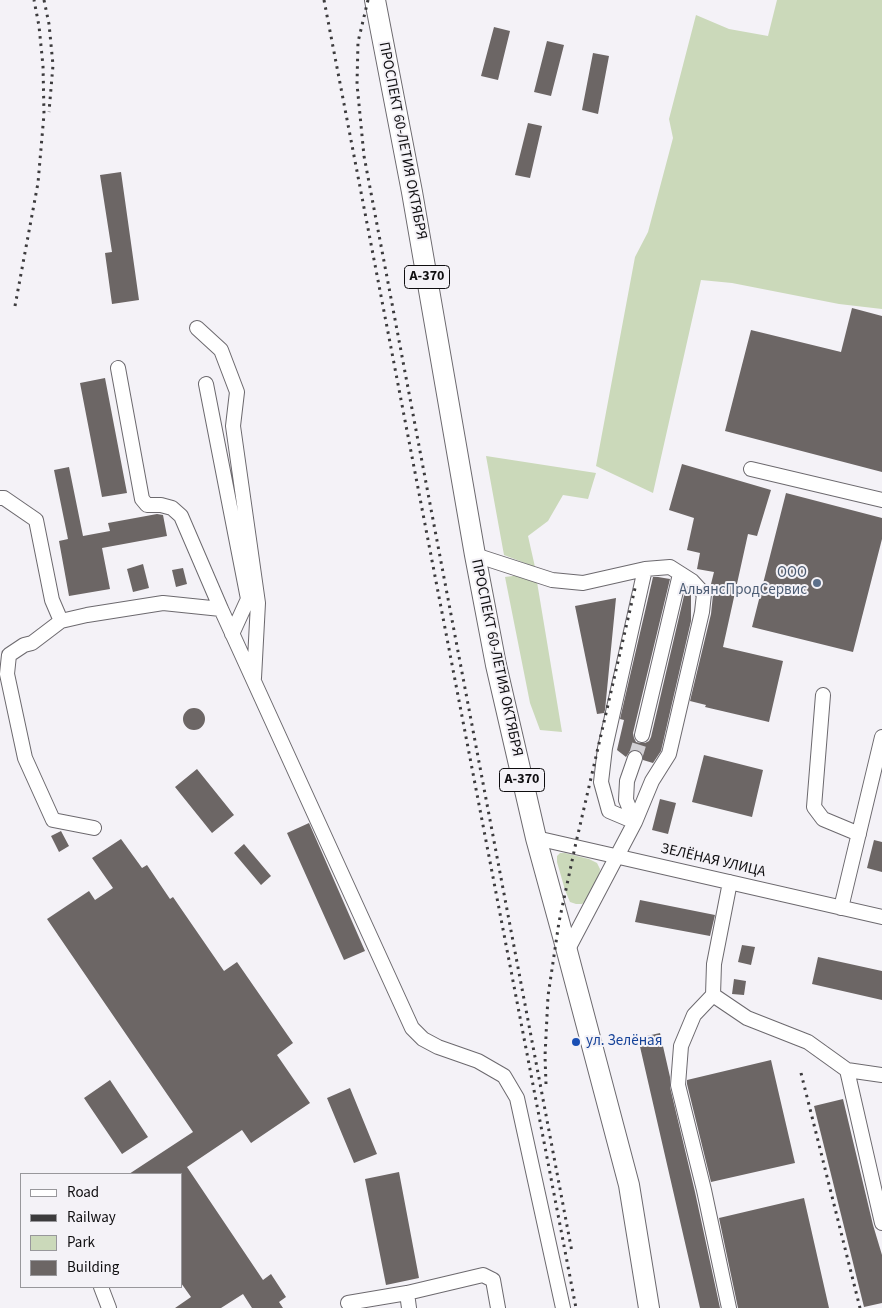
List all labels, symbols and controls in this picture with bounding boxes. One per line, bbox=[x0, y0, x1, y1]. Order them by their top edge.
street label: ПРОСПЕКТ 60-ЛЕТИЯ ОКТЯБРЯ bbox=[374, 41, 430, 241]
road number: А-370 bbox=[404, 266, 450, 288]
street label: ПРОСПЕКТ 60-ЛЕТИЯ ОКТЯБРЯ bbox=[466, 558, 526, 758]
place label: ООО АльянсПродСервис bbox=[679, 565, 807, 600]
marker: ООО АльянсПродСервис bbox=[811, 577, 823, 589]
road number: А-370 bbox=[500, 768, 544, 792]
street label: ЗЕЛЁНАЯ УЛИЦА bbox=[659, 840, 767, 882]
place label: ул. Зелёная bbox=[586, 1033, 662, 1051]
marker: ул. Зелёная bbox=[570, 1036, 582, 1048]
legend bbox=[20, 1173, 182, 1288]
text: Road bbox=[67, 1182, 99, 1203]
text: Railway bbox=[67, 1207, 116, 1228]
text: Park bbox=[67, 1232, 95, 1253]
text: Building bbox=[67, 1257, 119, 1278]

